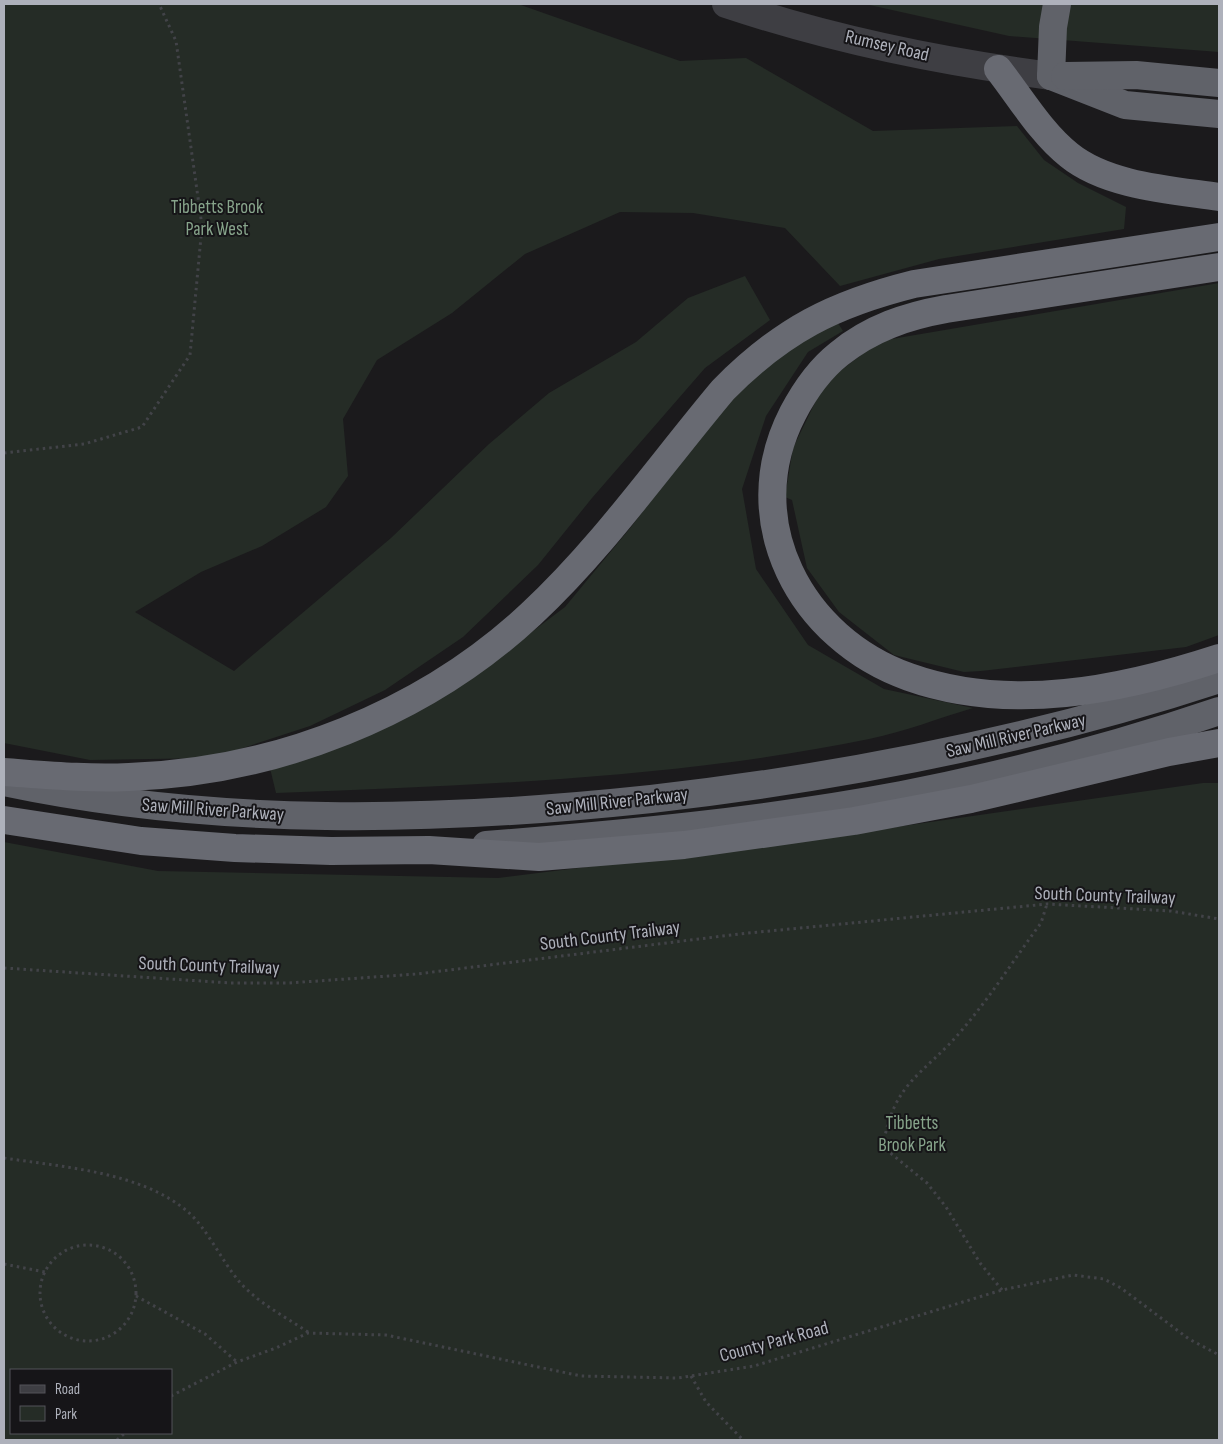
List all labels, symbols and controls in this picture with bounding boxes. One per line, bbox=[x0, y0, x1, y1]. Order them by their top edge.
street label: Rumsey Road bbox=[843, 25, 931, 67]
park label: Tibbetts Brook Park West bbox=[171, 196, 264, 241]
street label: Saw Mill River Parkway bbox=[944, 709, 1089, 763]
street label: Saw Mill River Parkway bbox=[545, 783, 690, 821]
street label: Saw Mill River Parkway bbox=[141, 794, 285, 826]
street label: South County Trailway bbox=[1034, 882, 1177, 910]
street label: South County Trailway bbox=[539, 916, 682, 956]
street label: South County Trailway bbox=[138, 952, 281, 980]
park label: Tibbetts Brook Park bbox=[878, 1112, 946, 1157]
street label: County Park Road bbox=[717, 1316, 831, 1368]
legend bbox=[10, 1369, 172, 1434]
text: Road bbox=[55, 1380, 80, 1399]
text: Park bbox=[55, 1405, 77, 1424]

